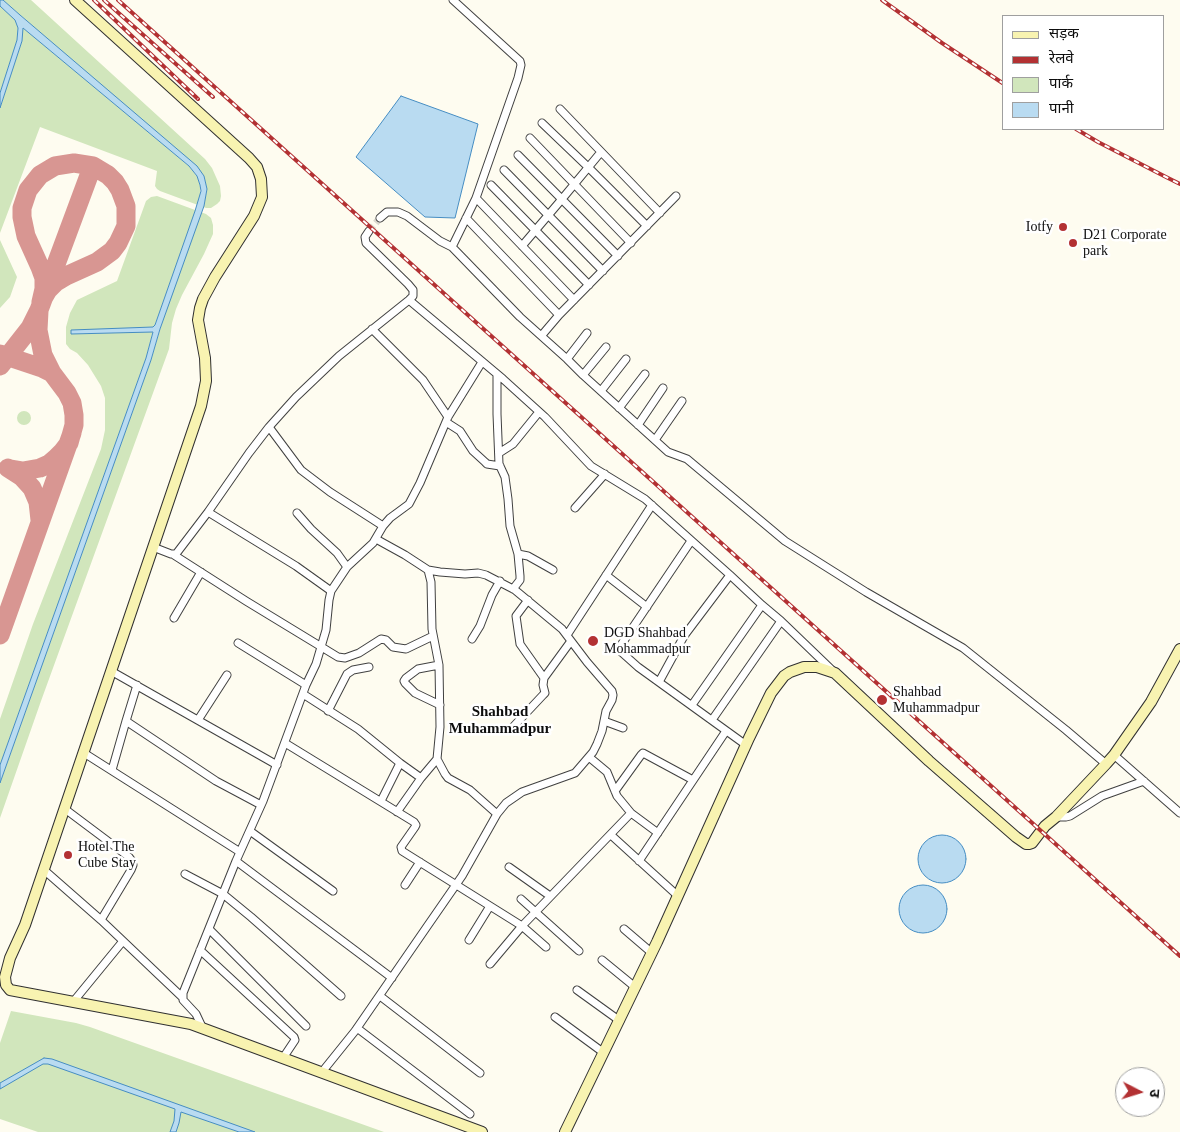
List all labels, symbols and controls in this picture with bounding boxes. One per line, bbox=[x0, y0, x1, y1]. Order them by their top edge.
legend bbox=[1002, 15, 1165, 130]
text: सड़क bbox=[1049, 25, 1079, 41]
text: रेलवे bbox=[1049, 50, 1074, 66]
text: पार्क bbox=[1049, 75, 1073, 91]
text: पानी bbox=[1049, 100, 1074, 116]
place label: Iotfy bbox=[1026, 219, 1053, 235]
marker: Iotfy bbox=[1057, 221, 1069, 233]
place label: D21 Corporate park bbox=[1083, 227, 1167, 260]
marker: D21 Corporate park bbox=[1067, 237, 1079, 249]
place label: DGD Shahbad Mohammadpur bbox=[604, 625, 690, 658]
marker: DGD Shahbad Mohammadpur bbox=[586, 634, 600, 648]
place label: Shahbad Muhammadpur bbox=[893, 684, 979, 716]
marker: Shahbad Muhammadpur bbox=[875, 693, 889, 707]
district label: Shahbad Muhammadpur bbox=[449, 703, 551, 738]
place label: Hotel The Cube Stay bbox=[78, 839, 136, 872]
marker: Hotel The Cube Stay bbox=[62, 849, 74, 861]
north arrow bbox=[1115, 1067, 1165, 1117]
text: उ bbox=[1147, 1089, 1162, 1098]

